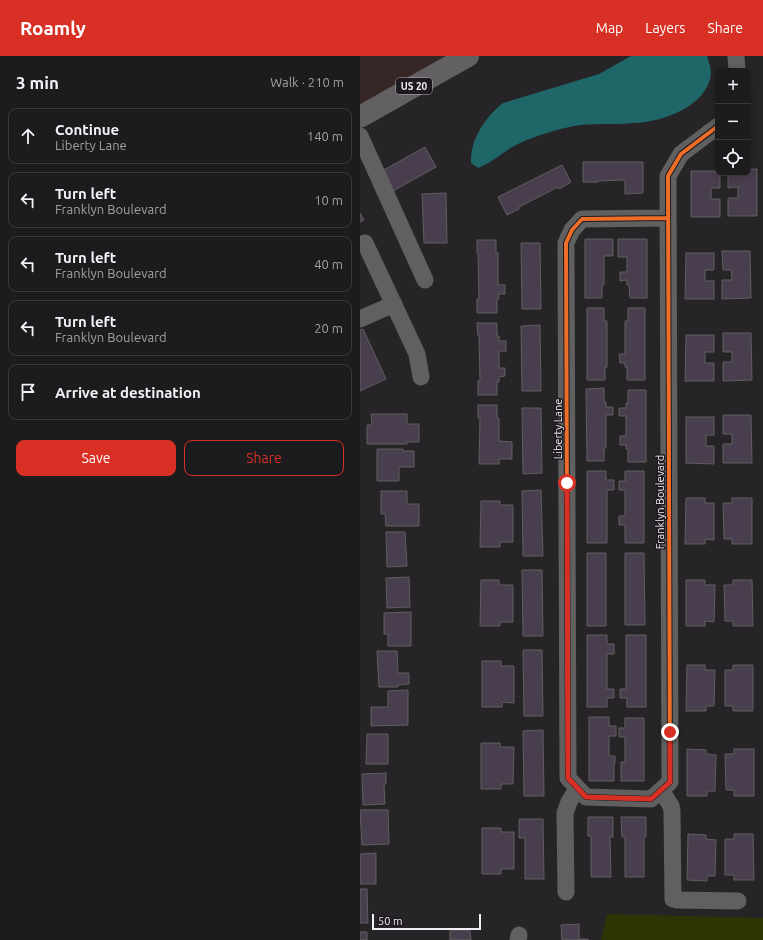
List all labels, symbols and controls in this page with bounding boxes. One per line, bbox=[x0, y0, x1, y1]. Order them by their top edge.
text: Roamly bbox=[20, 17, 86, 39]
text: Map bbox=[596, 20, 623, 36]
text: Layers bbox=[645, 20, 685, 36]
text: Share bbox=[707, 20, 743, 36]
map controls bbox=[715, 68, 751, 176]
button: + bbox=[715, 68, 751, 104]
text: 3 min bbox=[16, 73, 59, 92]
text: Walk · 210 m bbox=[270, 75, 344, 89]
road number: US 20 bbox=[396, 78, 432, 94]
button: − bbox=[715, 104, 751, 140]
text: Continue bbox=[55, 121, 119, 138]
icon: ahead bbox=[17, 125, 39, 147]
text: 140 m bbox=[307, 129, 343, 143]
text: Liberty Lane bbox=[55, 138, 127, 152]
button: locate bbox=[715, 140, 751, 176]
text: Turn left bbox=[55, 185, 116, 202]
icon: left bbox=[17, 189, 39, 211]
text: 10 m bbox=[314, 193, 343, 207]
text: Franklyn Boulevard bbox=[55, 202, 167, 216]
text: Turn left bbox=[55, 249, 116, 266]
icon: left bbox=[17, 253, 39, 275]
text: 40 m bbox=[314, 257, 343, 271]
text: Franklyn Boulevard bbox=[55, 266, 167, 280]
text: Turn left bbox=[55, 313, 116, 330]
icon: left bbox=[17, 317, 39, 339]
text: 20 m bbox=[314, 321, 343, 335]
text: Franklyn Boulevard bbox=[55, 330, 167, 344]
icon: arrive bbox=[17, 381, 39, 403]
text: Arrive at destination bbox=[55, 384, 201, 401]
street label: Liberty Lane bbox=[552, 399, 564, 459]
button: Save bbox=[16, 440, 176, 476]
button: Share bbox=[184, 440, 344, 476]
street label: Franklyn Boulevard bbox=[654, 455, 666, 549]
route start bbox=[558, 474, 576, 492]
route end bbox=[661, 723, 679, 741]
scale bar bbox=[372, 912, 481, 931]
text: 50 m bbox=[378, 915, 402, 927]

